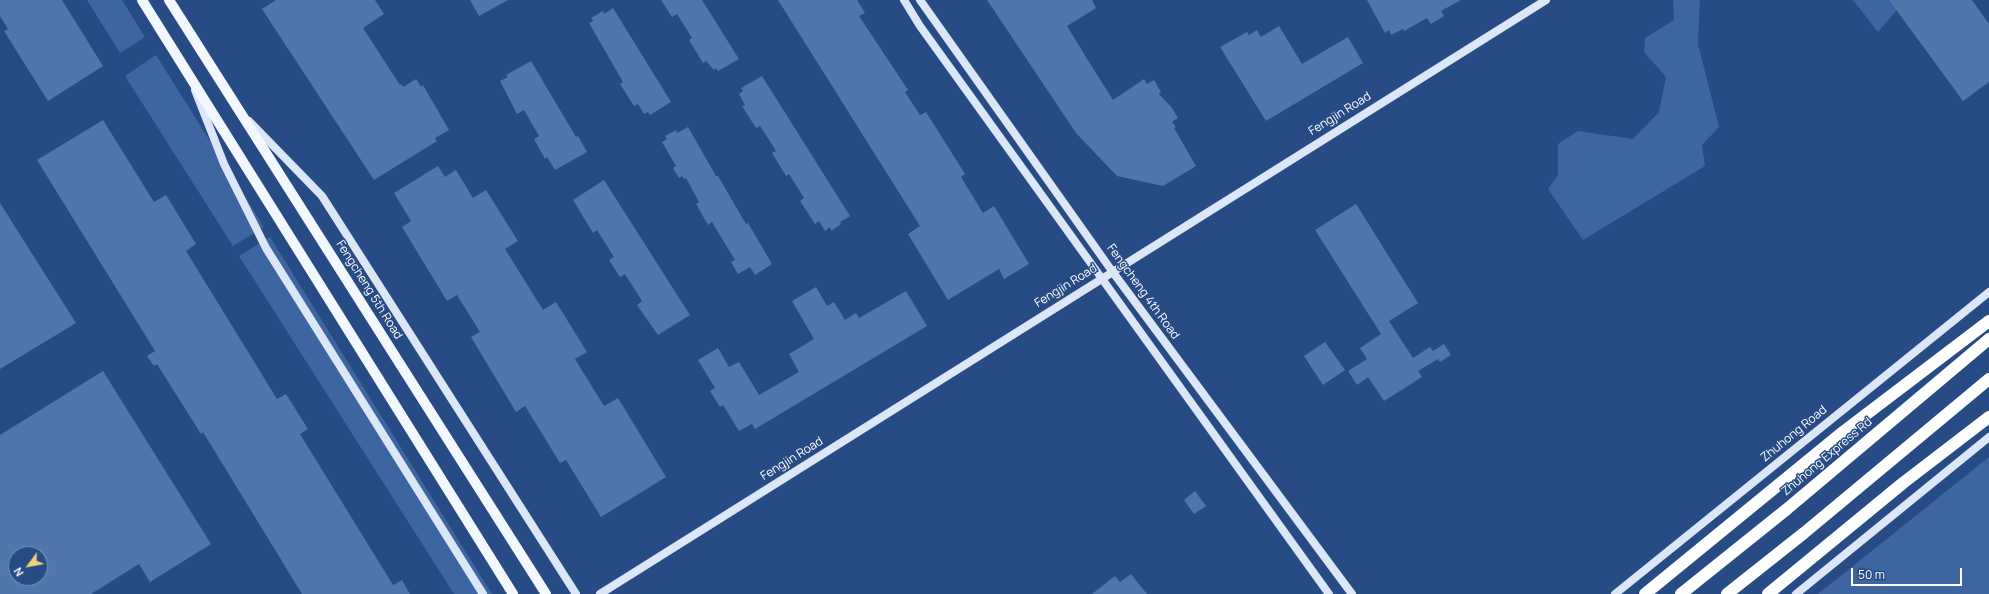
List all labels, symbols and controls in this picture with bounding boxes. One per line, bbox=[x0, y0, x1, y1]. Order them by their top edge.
street label: Fengjin Road bbox=[1306, 89, 1374, 139]
street label: Fengcheng 5th Road bbox=[333, 238, 405, 342]
street label: Fengcheng 4th Road bbox=[1104, 242, 1182, 342]
street label: Fengjin Road bbox=[1032, 261, 1100, 311]
street label: Zhuhong Road bbox=[1758, 403, 1830, 465]
street label: Zhuhong Express Rd bbox=[1779, 415, 1875, 499]
street label: Fengjin Road bbox=[758, 434, 826, 484]
north arrow bbox=[8, 546, 48, 586]
scale bar bbox=[1853, 560, 1964, 586]
text: N bbox=[10, 565, 27, 579]
text: 50 m bbox=[1858, 566, 1885, 583]

